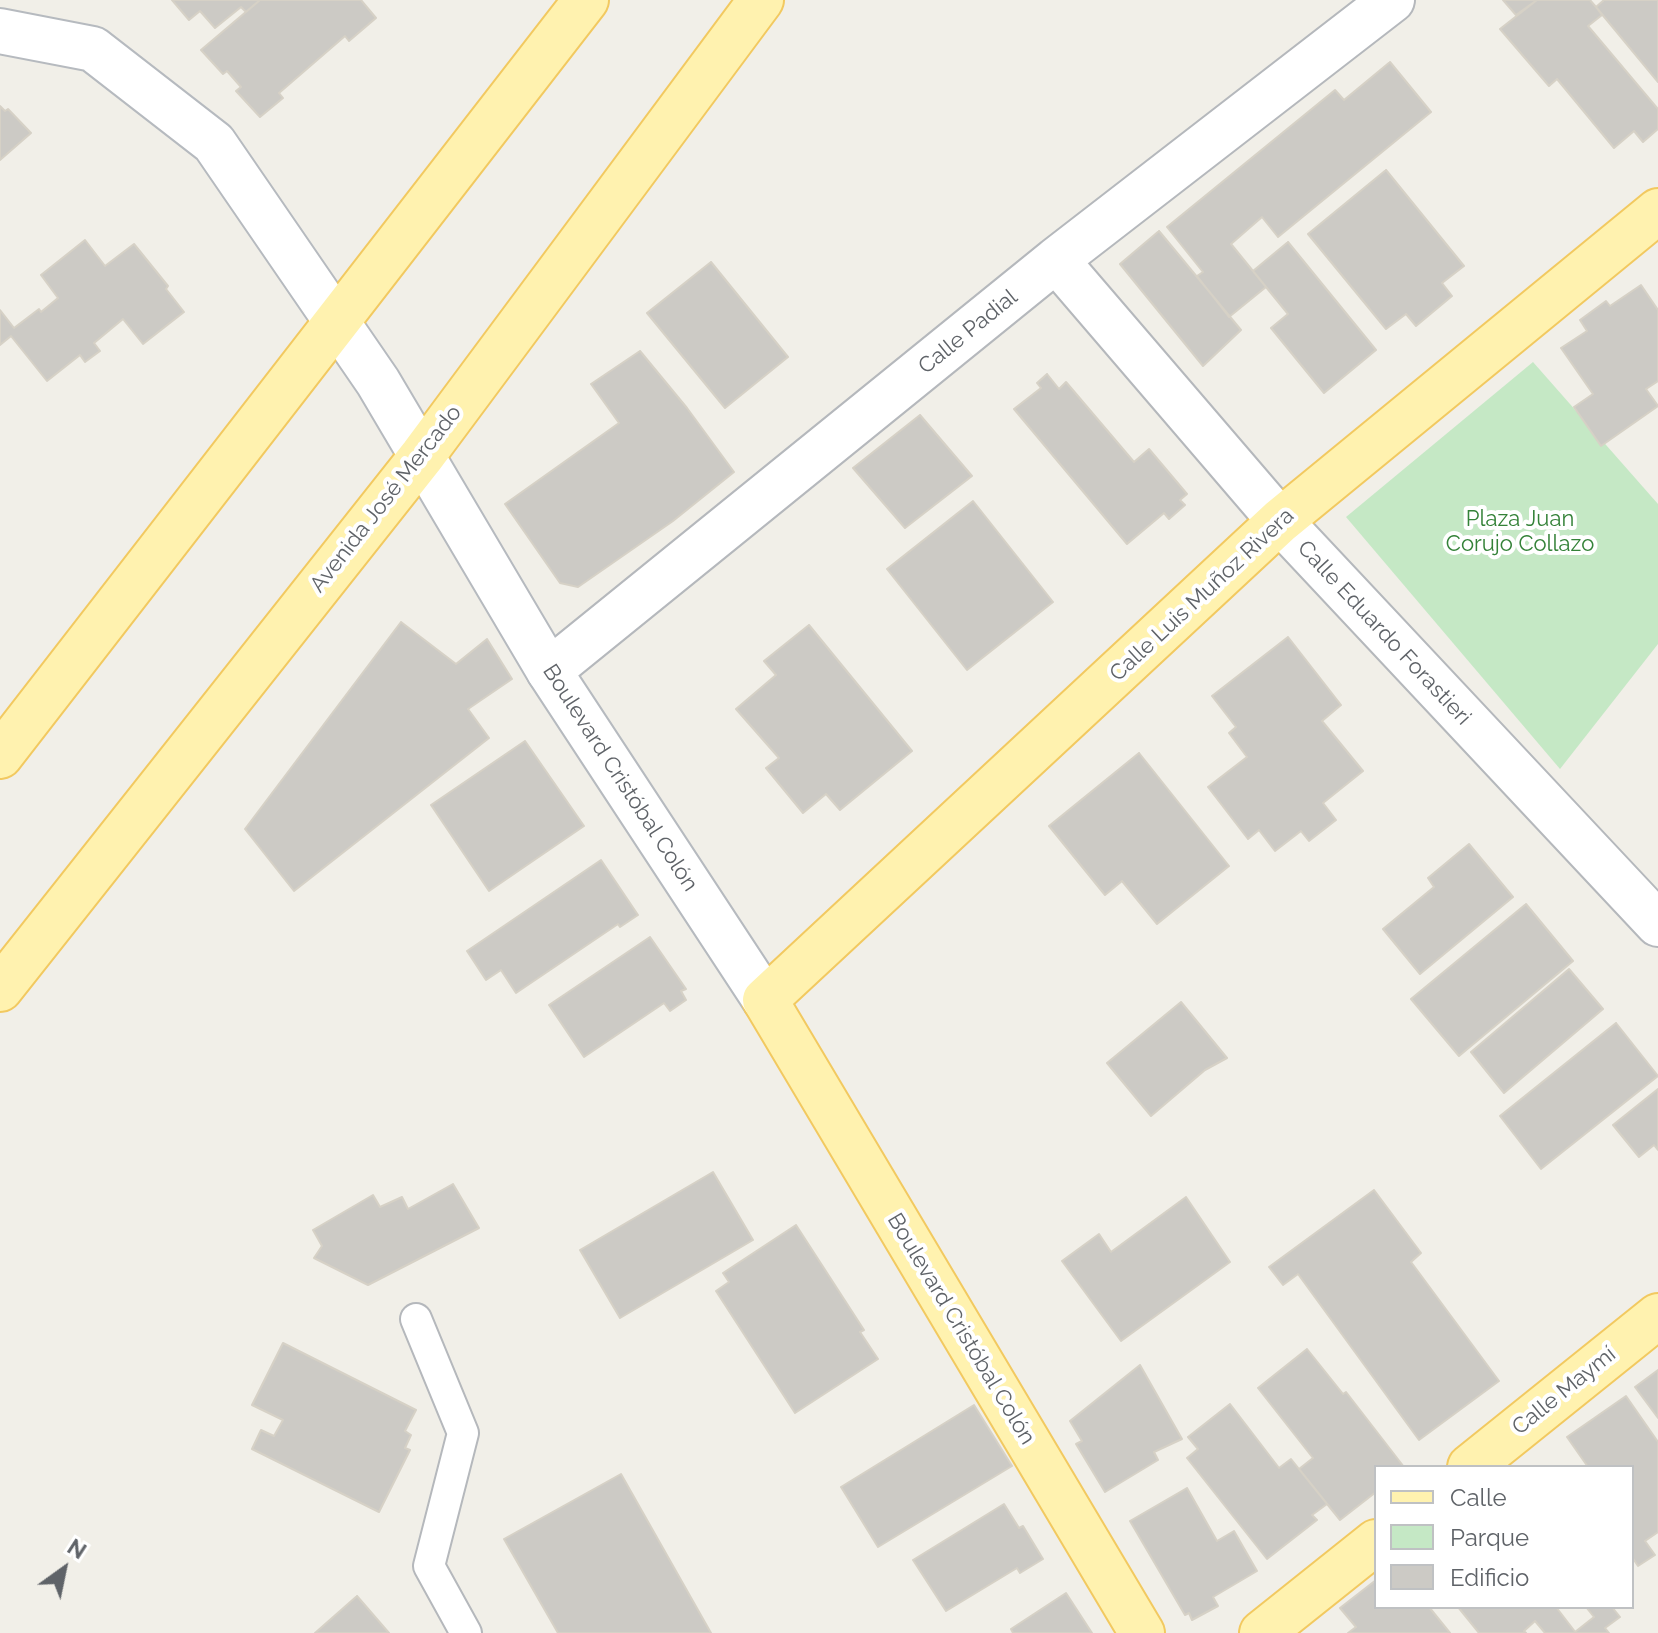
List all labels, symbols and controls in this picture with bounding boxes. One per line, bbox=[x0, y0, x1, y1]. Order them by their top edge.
street label: Calle Padial bbox=[913, 284, 1023, 380]
street label: Avenida José Mercado bbox=[305, 400, 467, 598]
street label: Calle Luis Muñoz Rivera bbox=[1105, 503, 1299, 687]
park label: Plaza Juan Corujo Collazo bbox=[1446, 506, 1594, 558]
street label: Calle Eduardo Forastieri bbox=[1292, 535, 1476, 731]
street label: Boulevard Cristóbal Colón bbox=[537, 660, 703, 896]
street label: Boulevard Cristóbal Colón bbox=[881, 1209, 1041, 1449]
street label: Calle Maymí bbox=[1507, 1341, 1621, 1441]
legend bbox=[1374, 1465, 1634, 1609]
text: Calle bbox=[1450, 1483, 1507, 1512]
text: Parque bbox=[1450, 1523, 1529, 1552]
north arrow bbox=[24, 1529, 104, 1609]
text: N bbox=[63, 1533, 91, 1564]
text: Edificio bbox=[1450, 1563, 1529, 1592]

